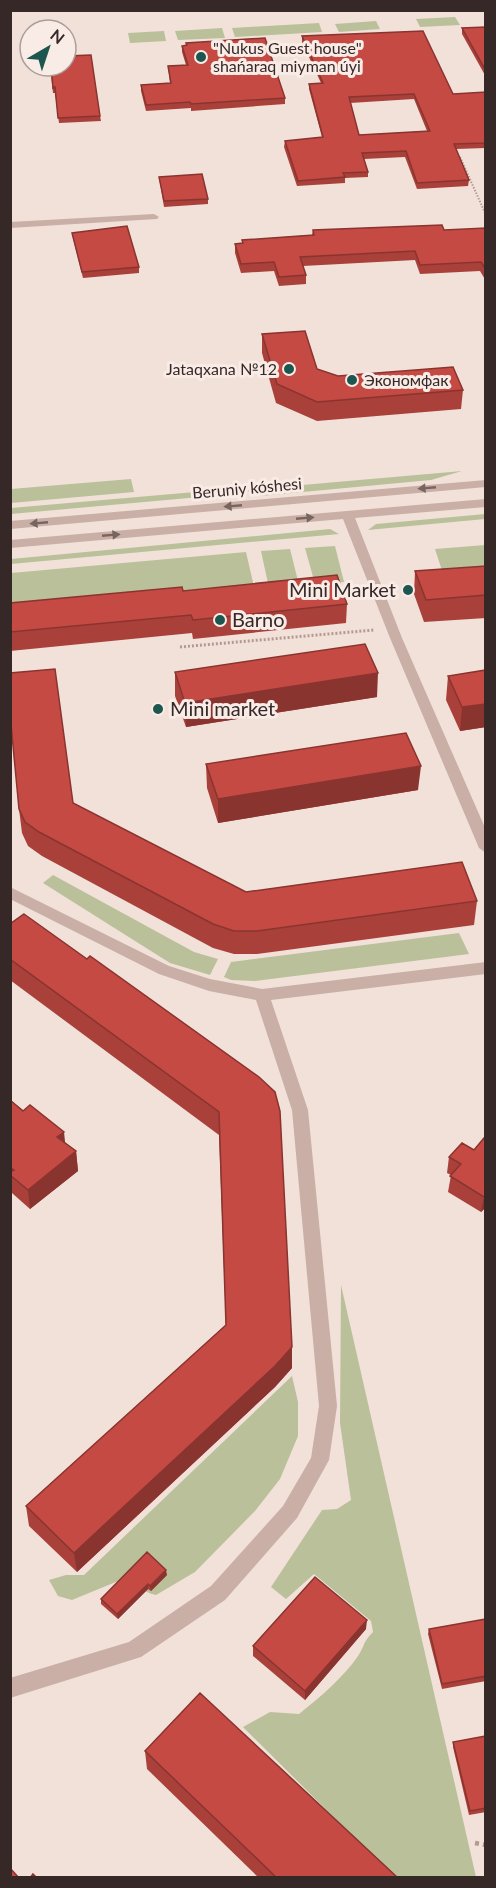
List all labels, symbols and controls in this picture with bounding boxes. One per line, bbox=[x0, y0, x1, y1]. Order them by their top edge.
north arrow bbox=[18, 18, 78, 78]
text: N bbox=[47, 25, 69, 47]
place label: "Nukus Guest house" shańaraq miyman úyi bbox=[213, 38, 362, 75]
marker: "Nukus Guest house" shańaraq miyman úyi bbox=[194, 50, 208, 64]
place label: Jataqxana №12 bbox=[166, 359, 277, 378]
marker: Jataqxana №12 bbox=[282, 362, 296, 376]
place label: Экономфак bbox=[364, 370, 449, 389]
marker: Экономфак bbox=[345, 373, 359, 387]
street label: Beruniy kóshesi bbox=[191, 473, 303, 502]
one-way arrow bbox=[418, 483, 437, 493]
one-way arrow bbox=[223, 501, 242, 511]
one-way arrow bbox=[295, 513, 314, 523]
one-way arrow bbox=[29, 518, 48, 528]
one-way arrow bbox=[101, 530, 120, 540]
place label: Mini Market bbox=[289, 577, 396, 601]
marker: Mini Market bbox=[401, 583, 415, 597]
place label: Barno bbox=[232, 607, 285, 631]
marker: Barno bbox=[213, 613, 227, 627]
place label: Mini market bbox=[170, 696, 275, 720]
marker: Mini market bbox=[151, 702, 165, 716]

